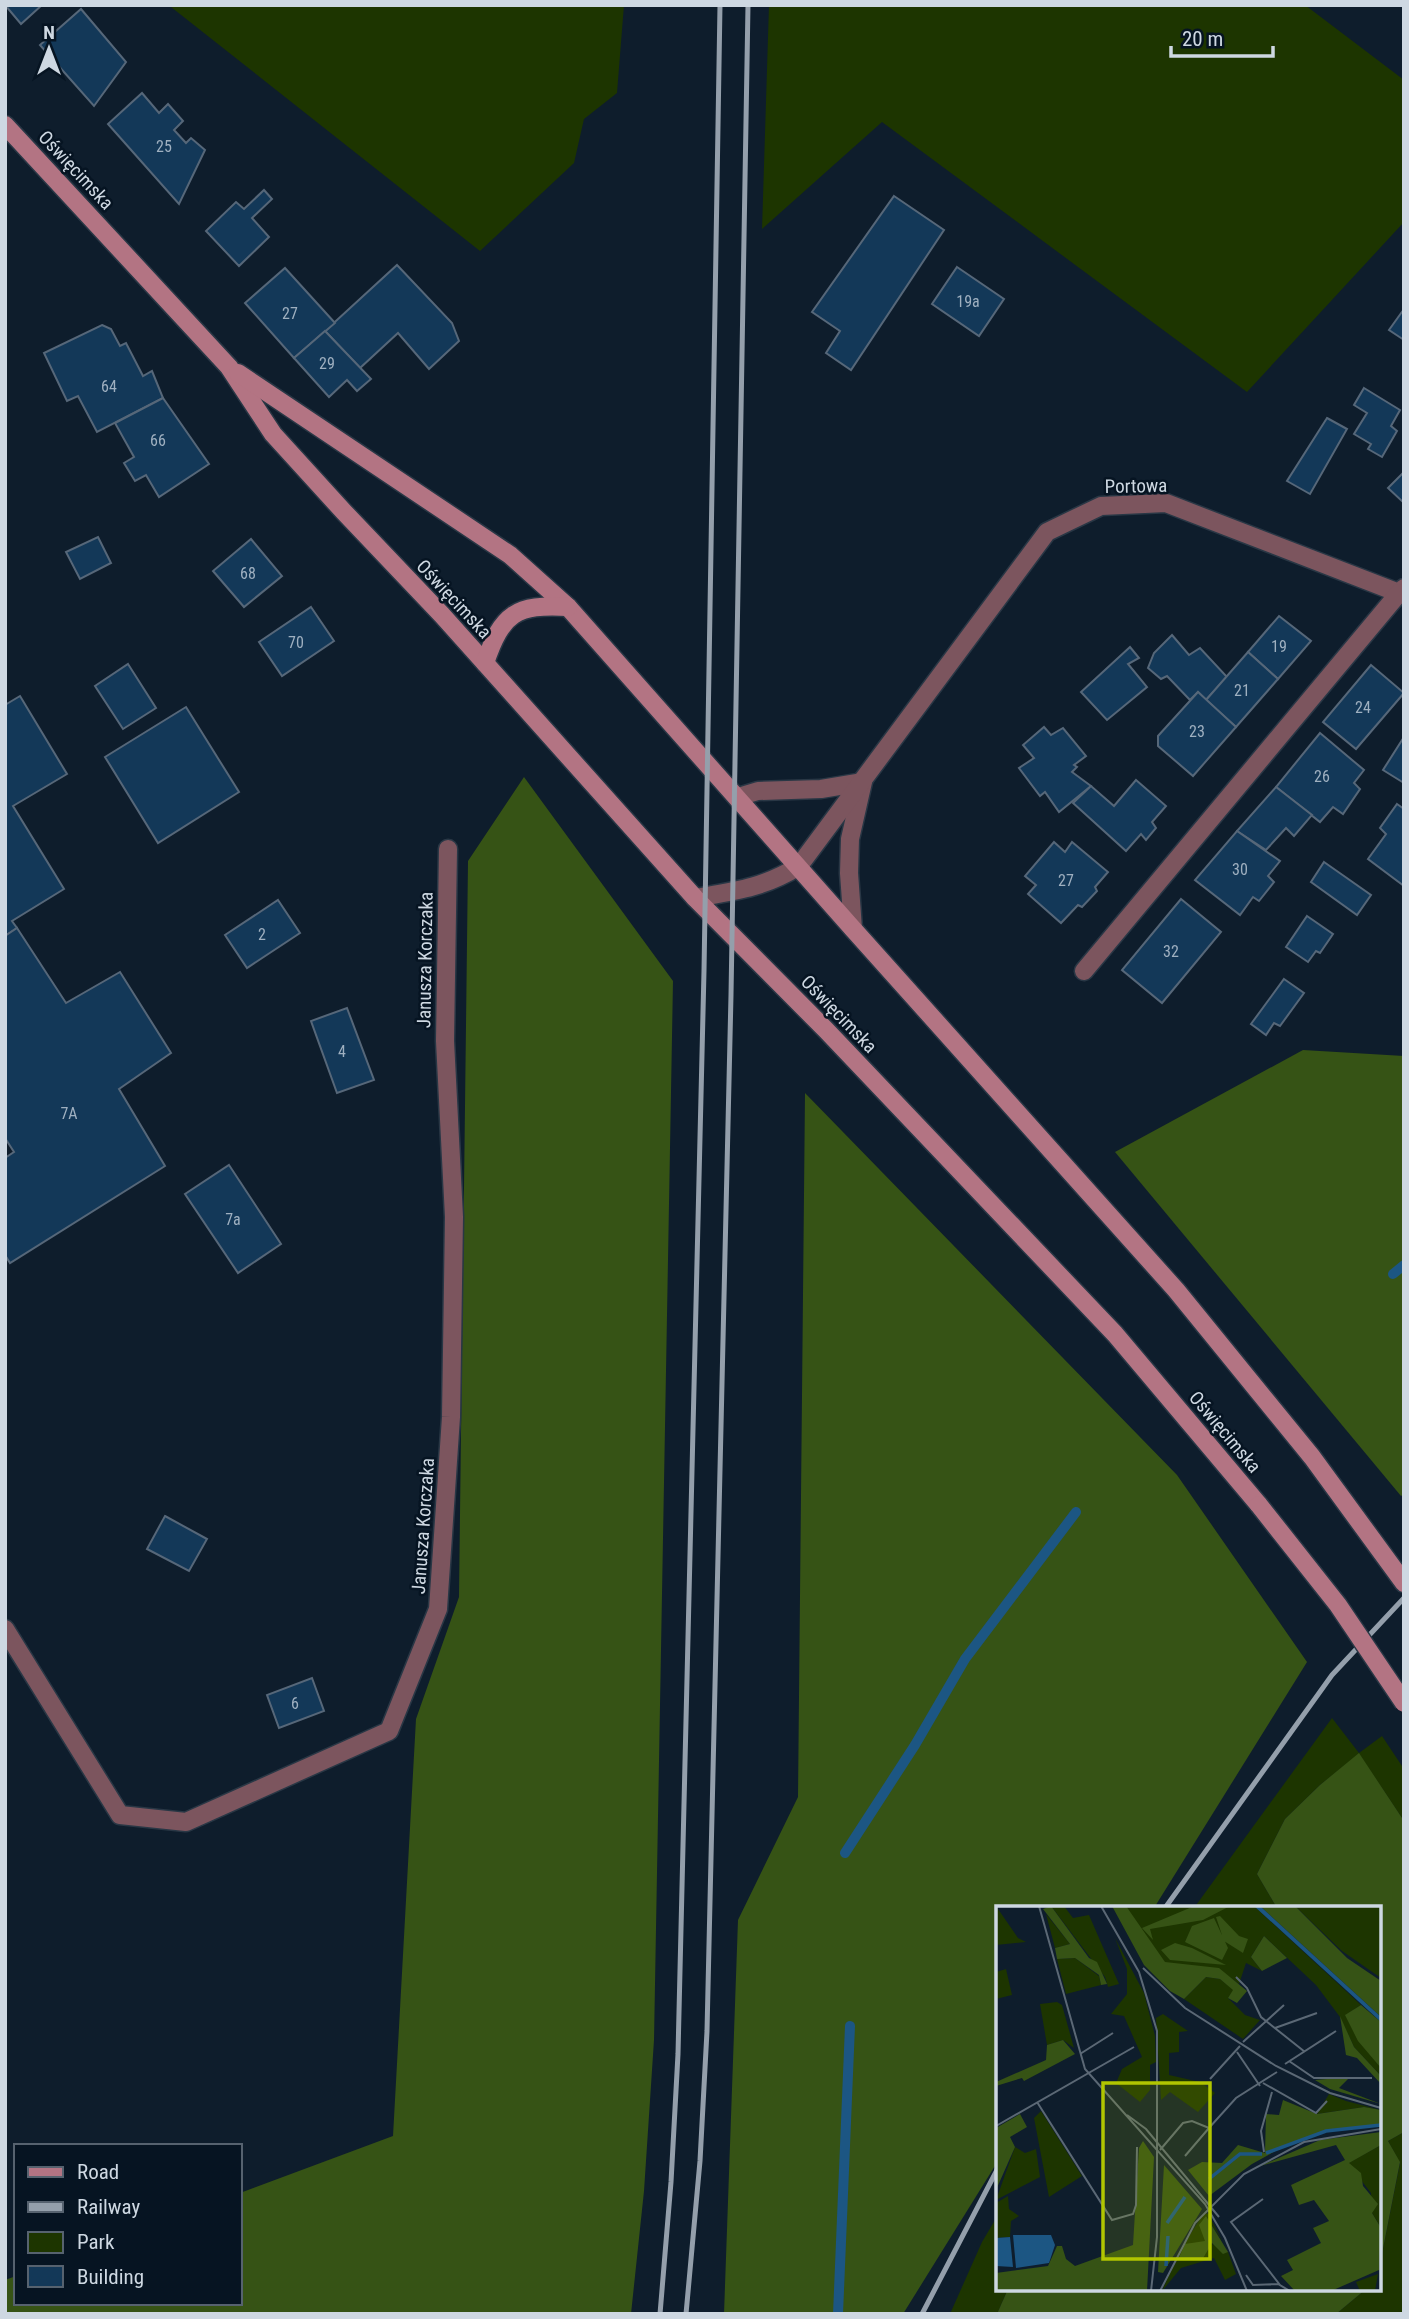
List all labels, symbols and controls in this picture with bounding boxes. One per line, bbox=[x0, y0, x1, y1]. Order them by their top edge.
north arrow bbox=[14, 14, 84, 84]
scale bar bbox=[1171, 14, 1272, 58]
text: N bbox=[43, 21, 55, 44]
text: 20 m bbox=[1182, 27, 1223, 51]
street label: Oświęcimska bbox=[34, 126, 118, 214]
house number: 25 bbox=[156, 137, 172, 156]
house number: 19a bbox=[956, 292, 980, 311]
house number: 27 bbox=[282, 304, 298, 323]
house number: 29 bbox=[319, 354, 335, 373]
house number: 64 bbox=[101, 377, 117, 396]
house number: 66 bbox=[150, 431, 166, 450]
street label: Portowa bbox=[1104, 474, 1168, 498]
street label: Oświęcimska bbox=[412, 555, 496, 643]
house number: 68 bbox=[240, 564, 256, 583]
house number: 70 bbox=[288, 633, 304, 652]
house number: 19 bbox=[1271, 637, 1287, 656]
house number: 21 bbox=[1234, 681, 1250, 700]
house number: 24 bbox=[1355, 698, 1371, 717]
house number: 23 bbox=[1189, 722, 1205, 741]
house number: 26 bbox=[1314, 767, 1330, 786]
house number: 30 bbox=[1232, 860, 1248, 879]
house number: 27 bbox=[1058, 871, 1074, 890]
street label: Janusza Korczaka bbox=[412, 892, 438, 1028]
house number: 2 bbox=[258, 925, 266, 944]
house number: 32 bbox=[1163, 942, 1179, 961]
street label: Oświęcimska bbox=[796, 970, 882, 1058]
house number: 4 bbox=[338, 1042, 346, 1061]
house number: 7A bbox=[60, 1104, 78, 1123]
house number: 7a bbox=[225, 1210, 241, 1229]
street label: Oświęcimska bbox=[1184, 1387, 1266, 1477]
street label: Janusza Korczaka bbox=[407, 1457, 439, 1595]
house number: 6 bbox=[291, 1694, 299, 1713]
inset map bbox=[996, 1906, 1381, 2291]
legend bbox=[14, 2144, 242, 2305]
text: Road bbox=[77, 2160, 119, 2184]
text: Railway bbox=[77, 2195, 140, 2219]
text: Park bbox=[77, 2230, 115, 2254]
text: Building bbox=[77, 2265, 144, 2289]

